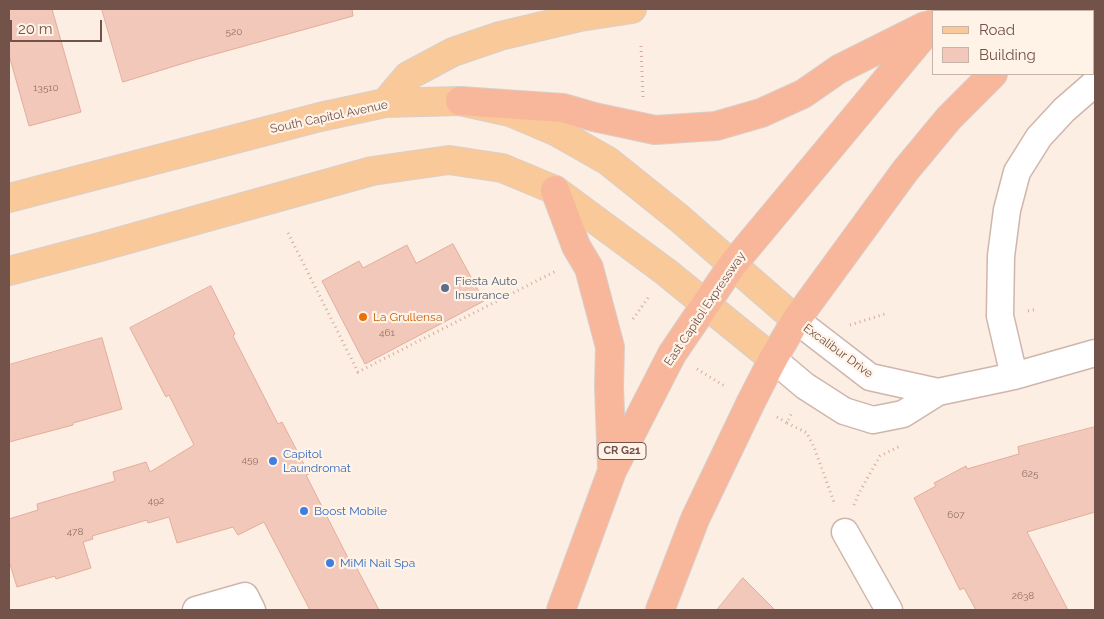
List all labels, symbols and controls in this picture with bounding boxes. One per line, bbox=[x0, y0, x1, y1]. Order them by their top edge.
scale bar bbox=[12, 10, 105, 42]
legend bbox=[932, 10, 1094, 75]
text: 20 m bbox=[18, 20, 53, 38]
text: Road bbox=[979, 21, 1015, 39]
house number: 520 bbox=[226, 26, 242, 38]
text: Building bbox=[979, 46, 1036, 64]
house number: 13510 bbox=[33, 82, 59, 94]
street label: South Capitol Avenue bbox=[269, 97, 389, 137]
street label: East Capitol Expressway bbox=[661, 249, 749, 369]
place label: Fiesta Auto Insurance bbox=[455, 274, 517, 302]
marker: Fiesta Auto Insurance bbox=[439, 282, 451, 294]
place label: La Grullensa bbox=[373, 310, 442, 324]
marker: La Grullensa bbox=[357, 311, 369, 323]
street label: Excalibur Drive bbox=[800, 321, 876, 381]
house number: 461 bbox=[379, 327, 395, 339]
road number: CR G21 bbox=[598, 442, 646, 460]
place label: Capitol Laundromat bbox=[283, 447, 351, 475]
house number: 459 bbox=[242, 454, 258, 466]
marker: Capitol Laundromat bbox=[267, 455, 279, 467]
house number: 625 bbox=[1022, 468, 1038, 480]
house number: 492 bbox=[148, 495, 164, 507]
place label: Boost Mobile bbox=[314, 504, 387, 518]
marker: Boost Mobile bbox=[298, 505, 310, 517]
house number: 607 bbox=[947, 509, 965, 521]
house number: 478 bbox=[67, 526, 83, 538]
place label: MiMi Nail Spa bbox=[340, 556, 415, 570]
marker: MiMi Nail Spa bbox=[324, 557, 336, 569]
house number: 2638 bbox=[1012, 590, 1034, 602]

